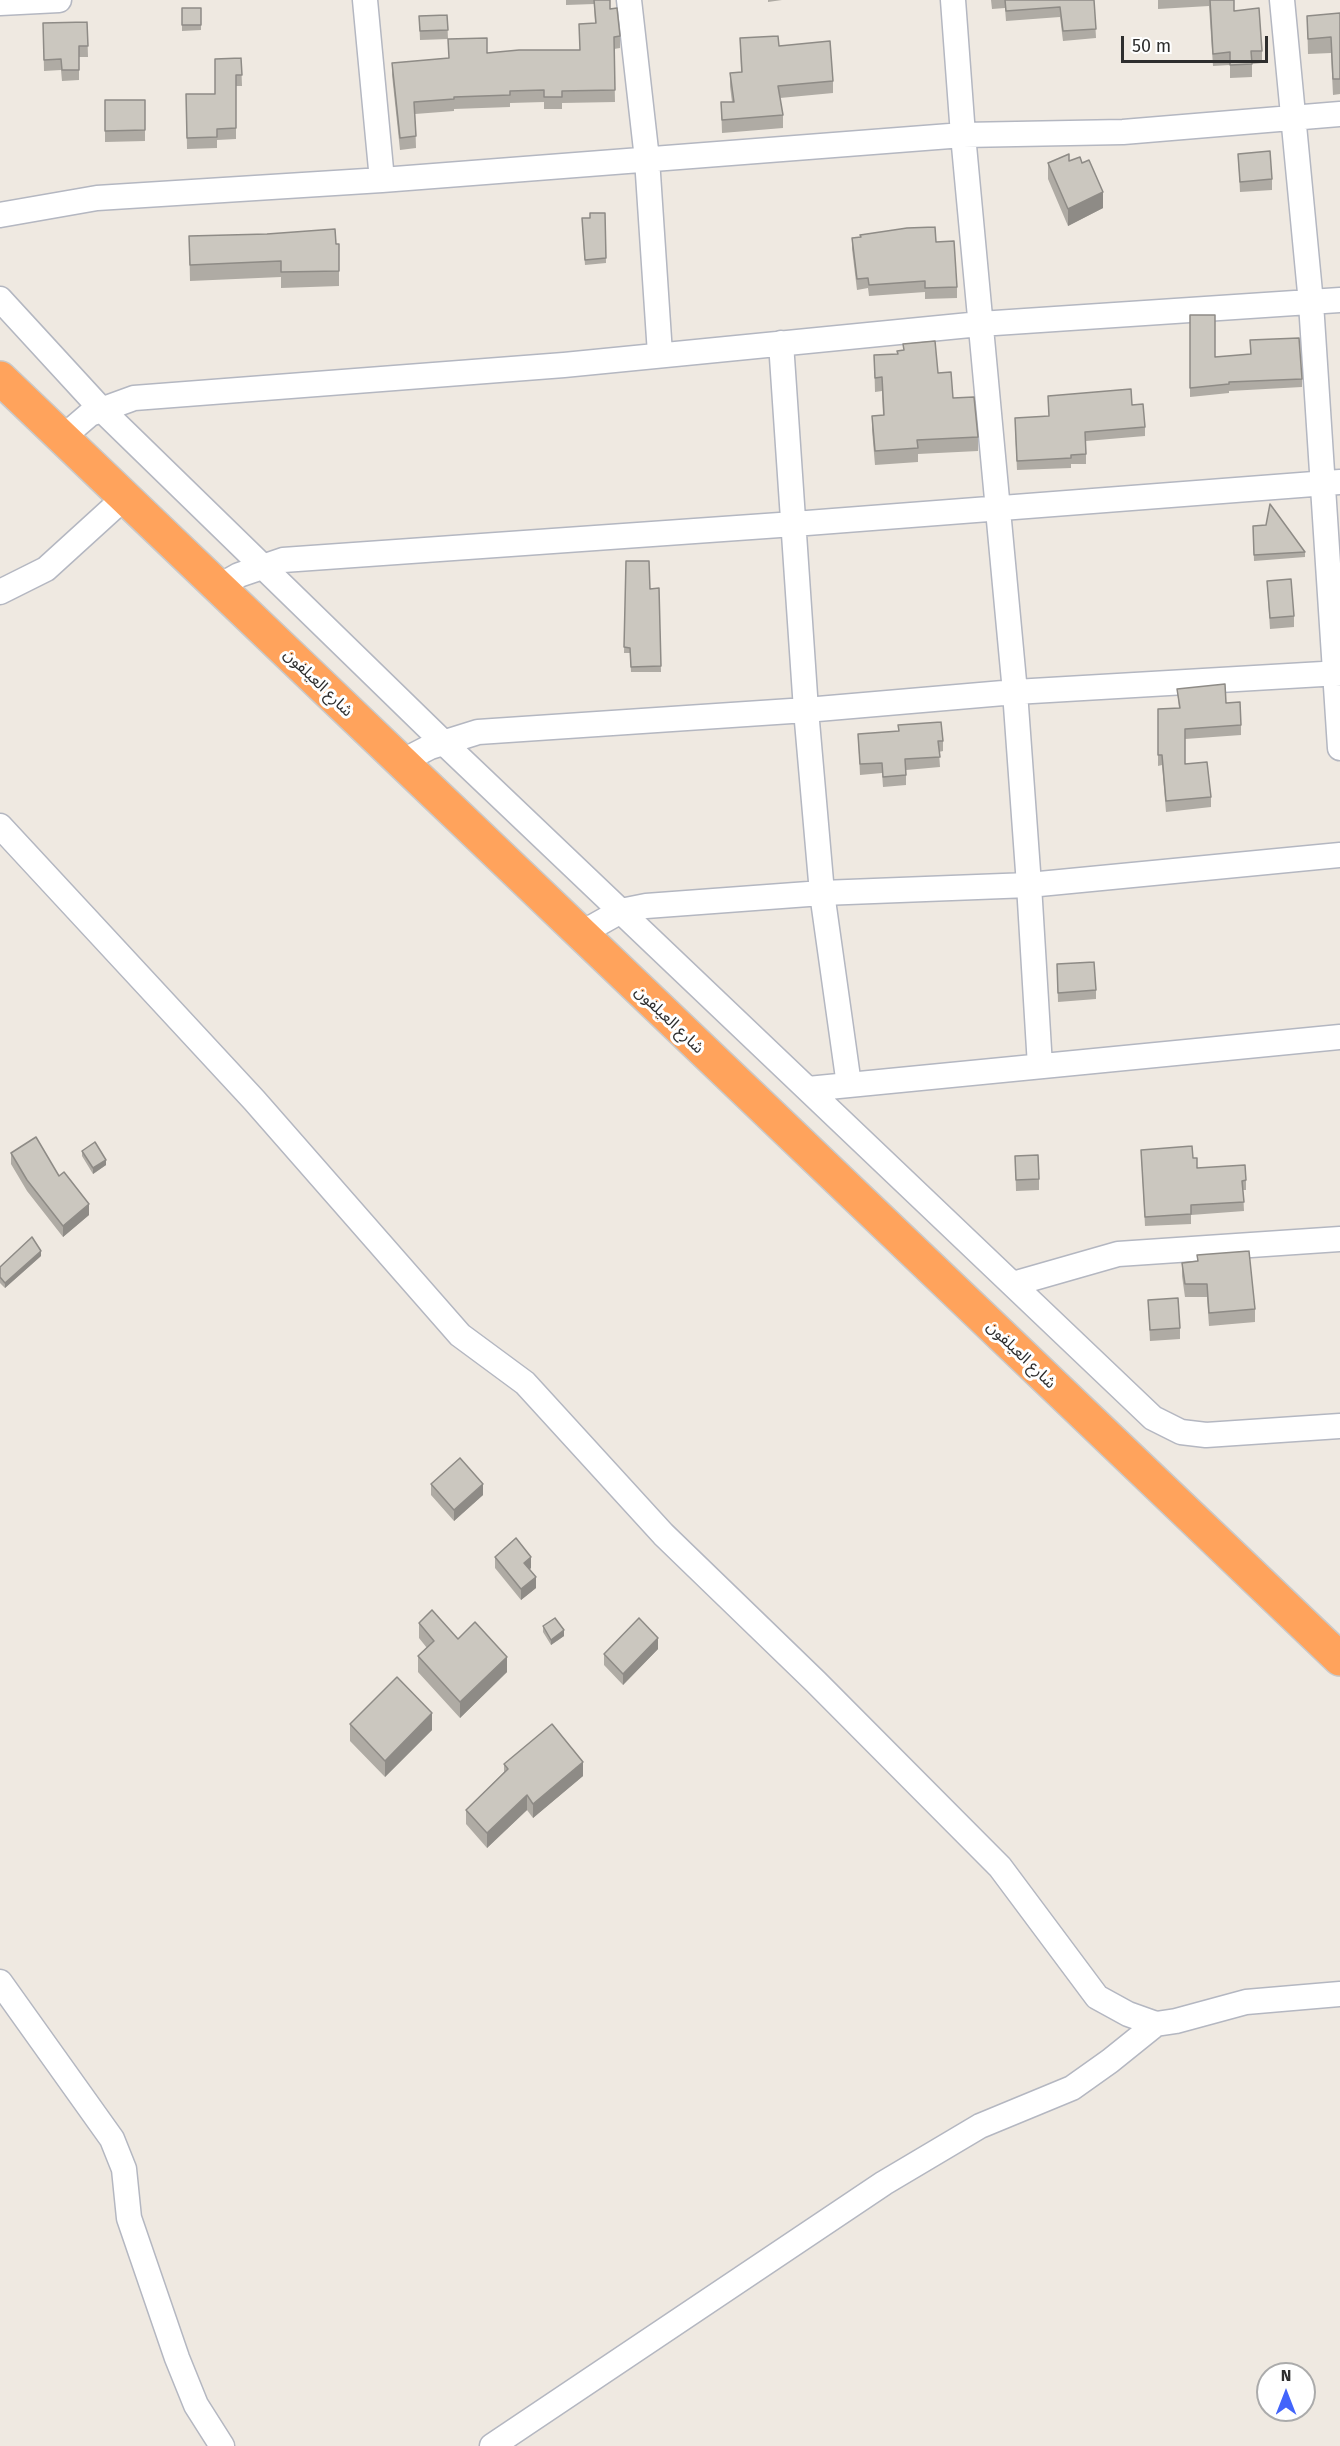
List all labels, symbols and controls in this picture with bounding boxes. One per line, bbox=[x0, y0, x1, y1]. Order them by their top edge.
scale bar bbox=[1124, 24, 1271, 62]
text: 50 m bbox=[1132, 35, 1171, 57]
street label: شارع العيلفون bbox=[279, 645, 357, 721]
street label: شارع العيلفون bbox=[630, 982, 708, 1058]
street label: شارع العيلفون bbox=[982, 1317, 1060, 1393]
north arrow bbox=[1256, 2362, 1316, 2422]
text: N bbox=[1281, 2366, 1291, 2385]

